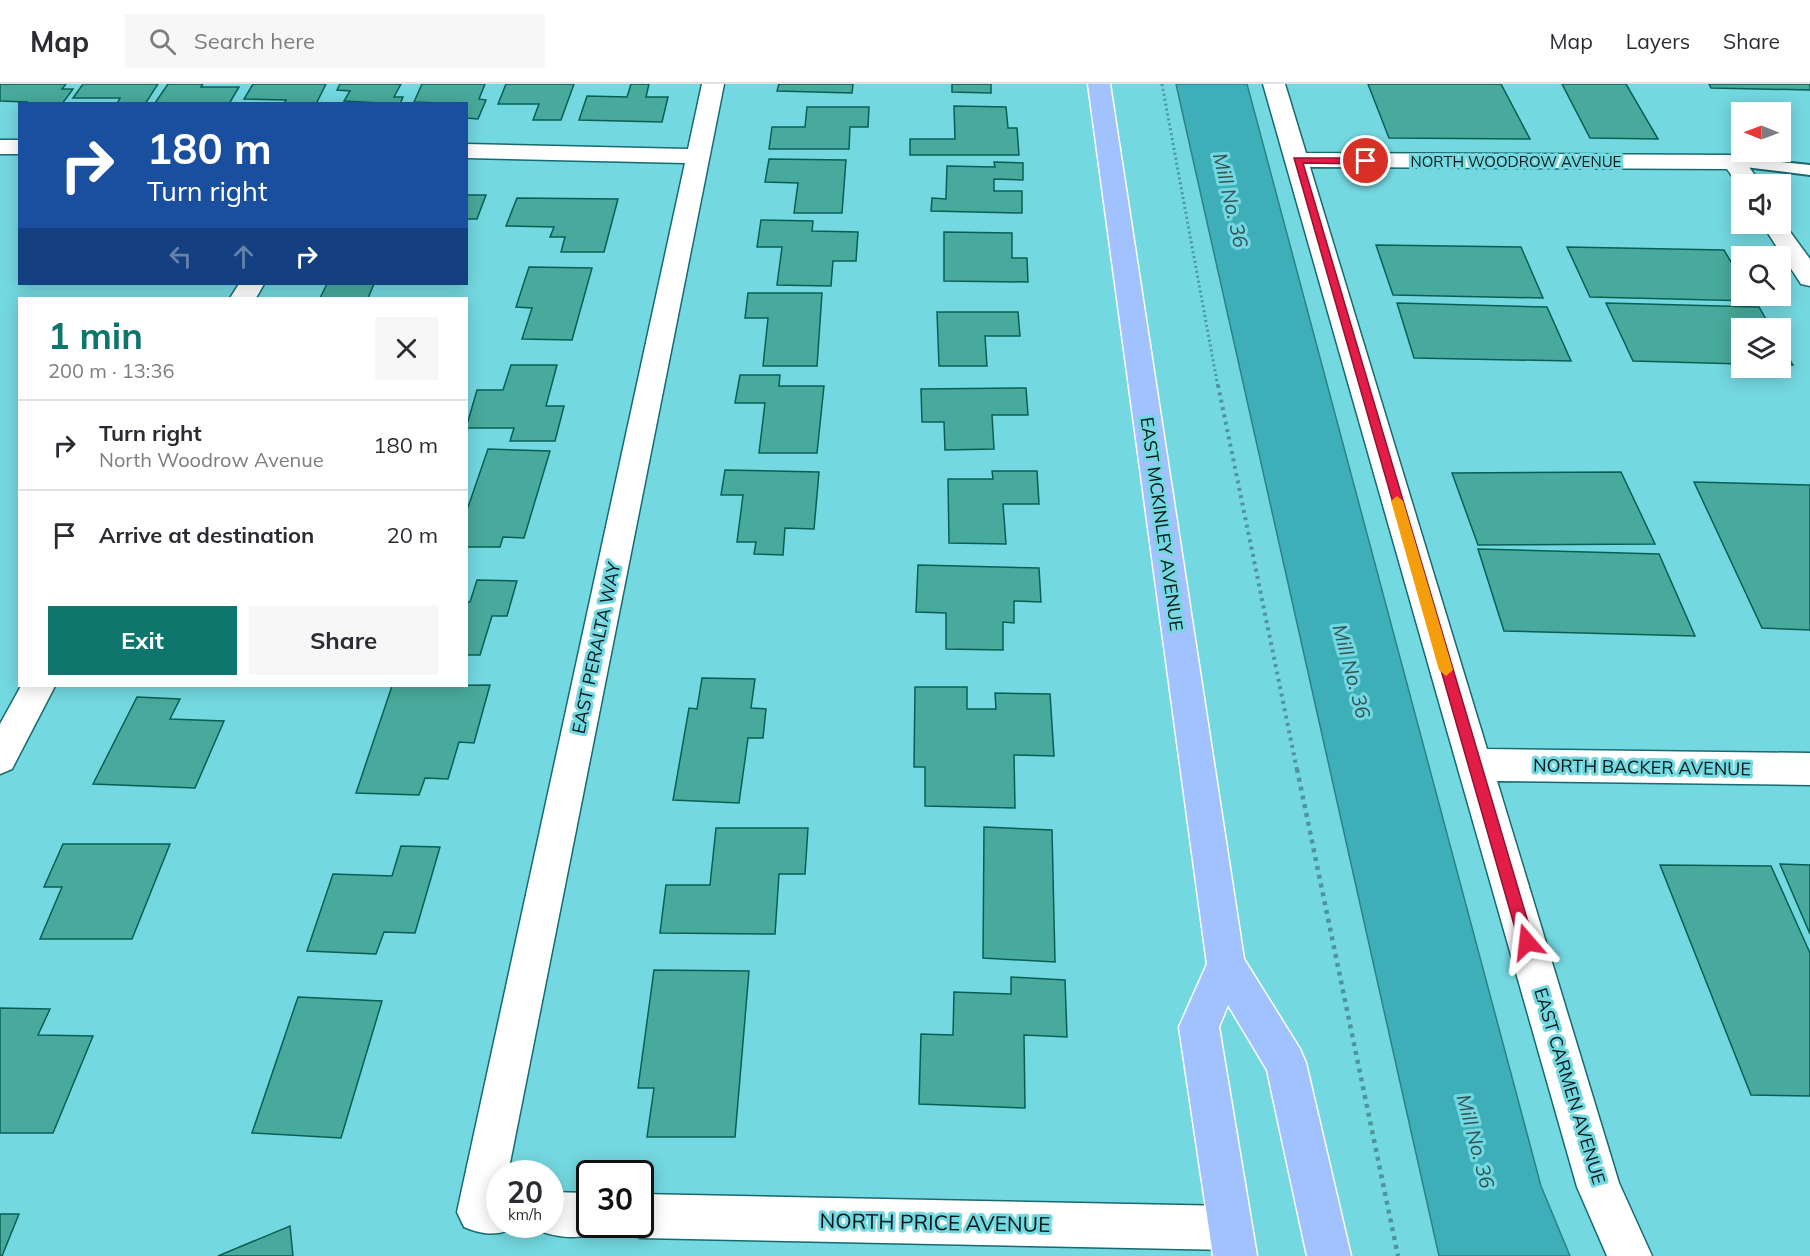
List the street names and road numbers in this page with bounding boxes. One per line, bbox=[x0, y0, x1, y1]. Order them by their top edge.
street label: NORTH WOODROW AVENUE bbox=[1411, 152, 1622, 171]
street label: EAST MCKINLEY AVENUE bbox=[1136, 416, 1188, 632]
street label: EAST PERALTA WAY bbox=[567, 559, 626, 736]
street label: NORTH BACKER AVENUE bbox=[1533, 754, 1751, 780]
street label: EAST CARMEN AVENUE bbox=[1529, 985, 1611, 1187]
street label: NORTH PRICE AVENUE bbox=[819, 1207, 1051, 1237]

